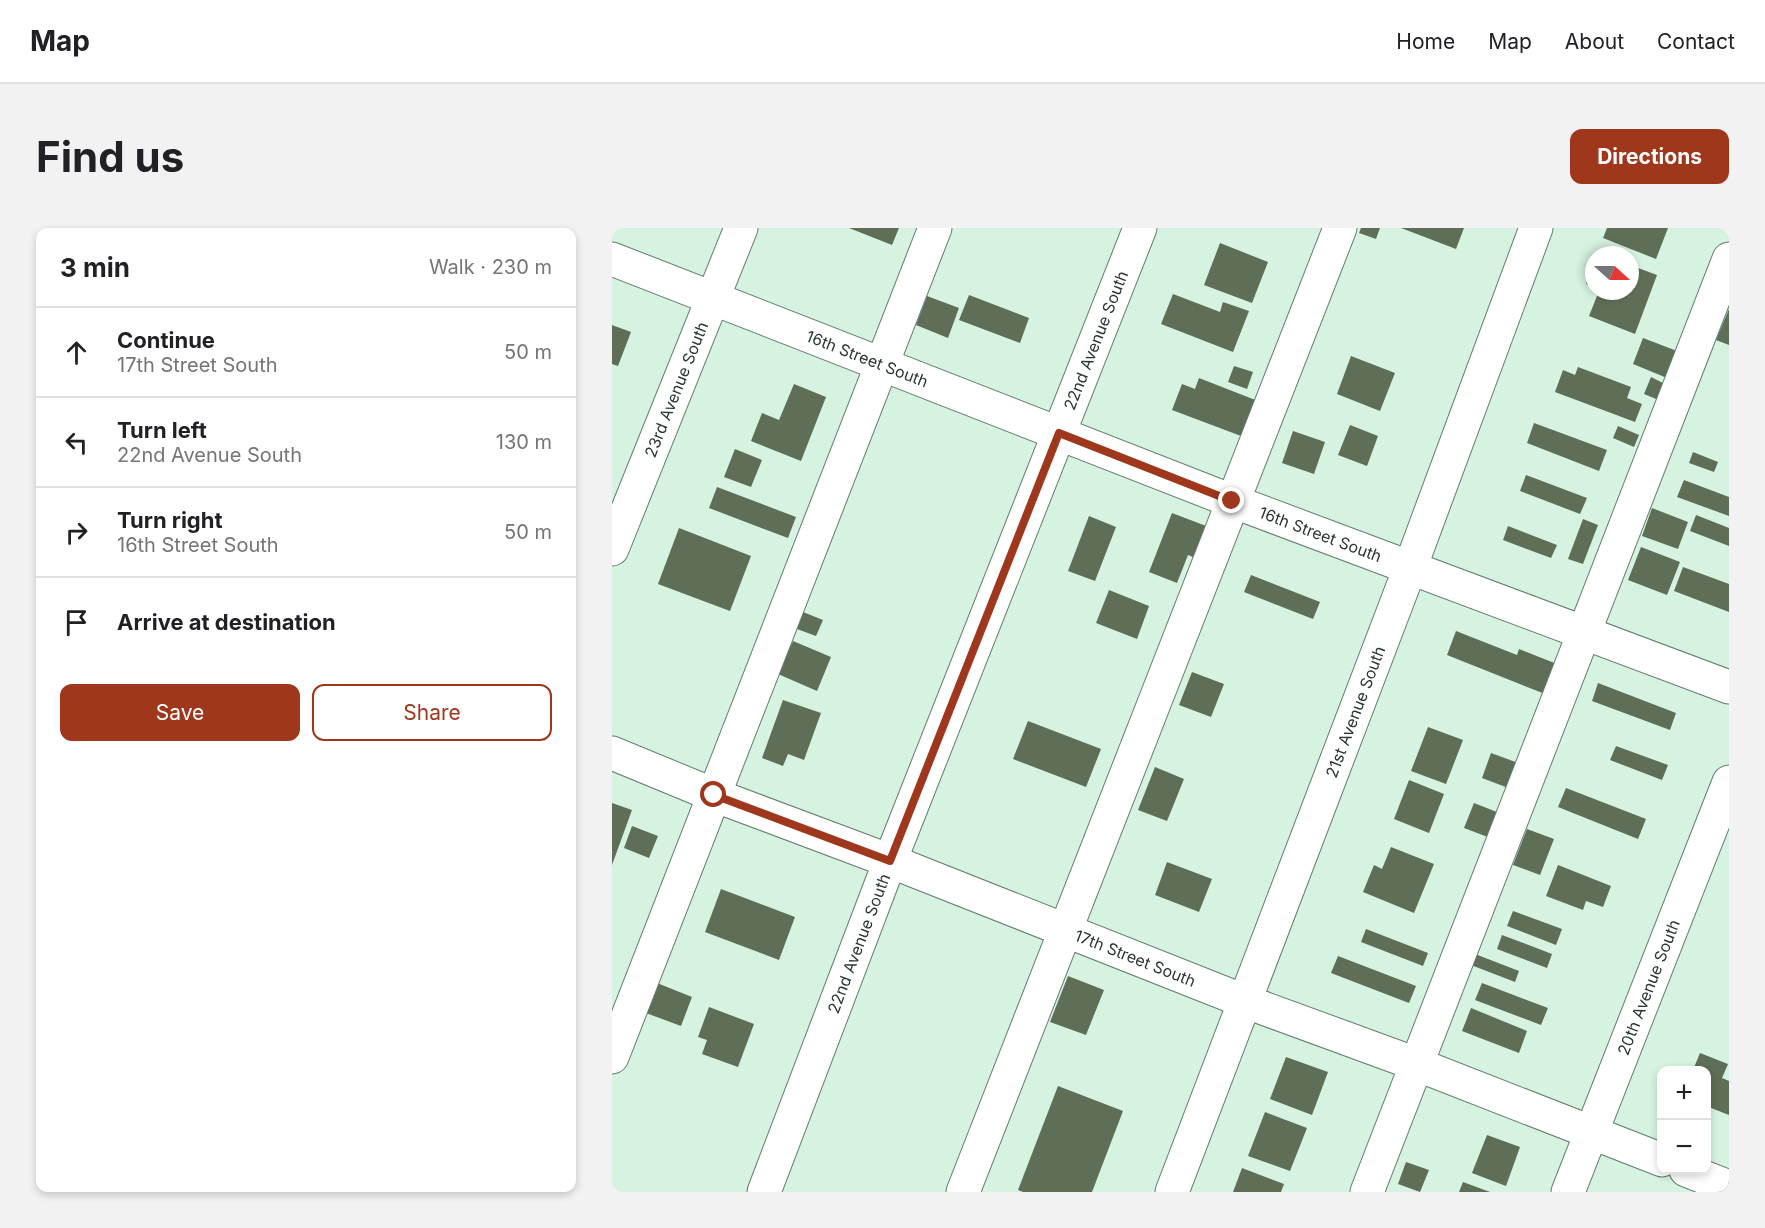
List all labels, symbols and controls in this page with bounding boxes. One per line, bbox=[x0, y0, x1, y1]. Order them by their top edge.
text: Map bbox=[30, 24, 90, 58]
text: Home bbox=[1396, 29, 1455, 54]
text: Map bbox=[1488, 29, 1532, 54]
text: About bbox=[1565, 29, 1624, 54]
text: Contact bbox=[1657, 29, 1735, 54]
button: Directions bbox=[1570, 129, 1729, 184]
text: Find us bbox=[36, 131, 184, 182]
north arrow bbox=[1585, 246, 1639, 300]
text: 3 min bbox=[60, 252, 130, 283]
text: Walk · 230 m bbox=[429, 255, 552, 279]
street label: 22nd Avenue South bbox=[1059, 268, 1132, 413]
street label: 23rd Avenue South bbox=[640, 319, 712, 460]
street label: 16th Street South bbox=[803, 326, 931, 391]
text: Continue bbox=[117, 327, 215, 353]
icon: ahead bbox=[60, 336, 93, 369]
text: 50 m bbox=[504, 340, 552, 364]
text: 17th Street South bbox=[117, 353, 278, 377]
text: Turn left bbox=[117, 417, 207, 443]
icon: left bbox=[60, 426, 93, 459]
text: 130 m bbox=[496, 430, 552, 454]
text: 22nd Avenue South bbox=[117, 443, 302, 467]
route end bbox=[1218, 487, 1244, 513]
street label: 16th Street South bbox=[1256, 502, 1385, 566]
text: Turn right bbox=[117, 507, 223, 533]
icon: right bbox=[60, 516, 93, 549]
text: 50 m bbox=[504, 520, 552, 544]
text: 16th Street South bbox=[117, 533, 279, 557]
icon: arrive bbox=[60, 606, 93, 639]
text: Arrive at destination bbox=[117, 609, 336, 635]
street label: 21st Avenue South bbox=[1321, 643, 1389, 780]
button: Save bbox=[60, 684, 300, 741]
button: Share bbox=[312, 684, 552, 741]
route start bbox=[700, 781, 726, 807]
street label: 22nd Avenue South bbox=[823, 871, 894, 1016]
street label: 20th Avenue South bbox=[1613, 917, 1684, 1058]
street label: 17th Street South bbox=[1072, 925, 1199, 991]
map controls bbox=[1657, 1066, 1711, 1174]
button: + bbox=[1657, 1066, 1711, 1120]
button: − bbox=[1657, 1120, 1711, 1174]

